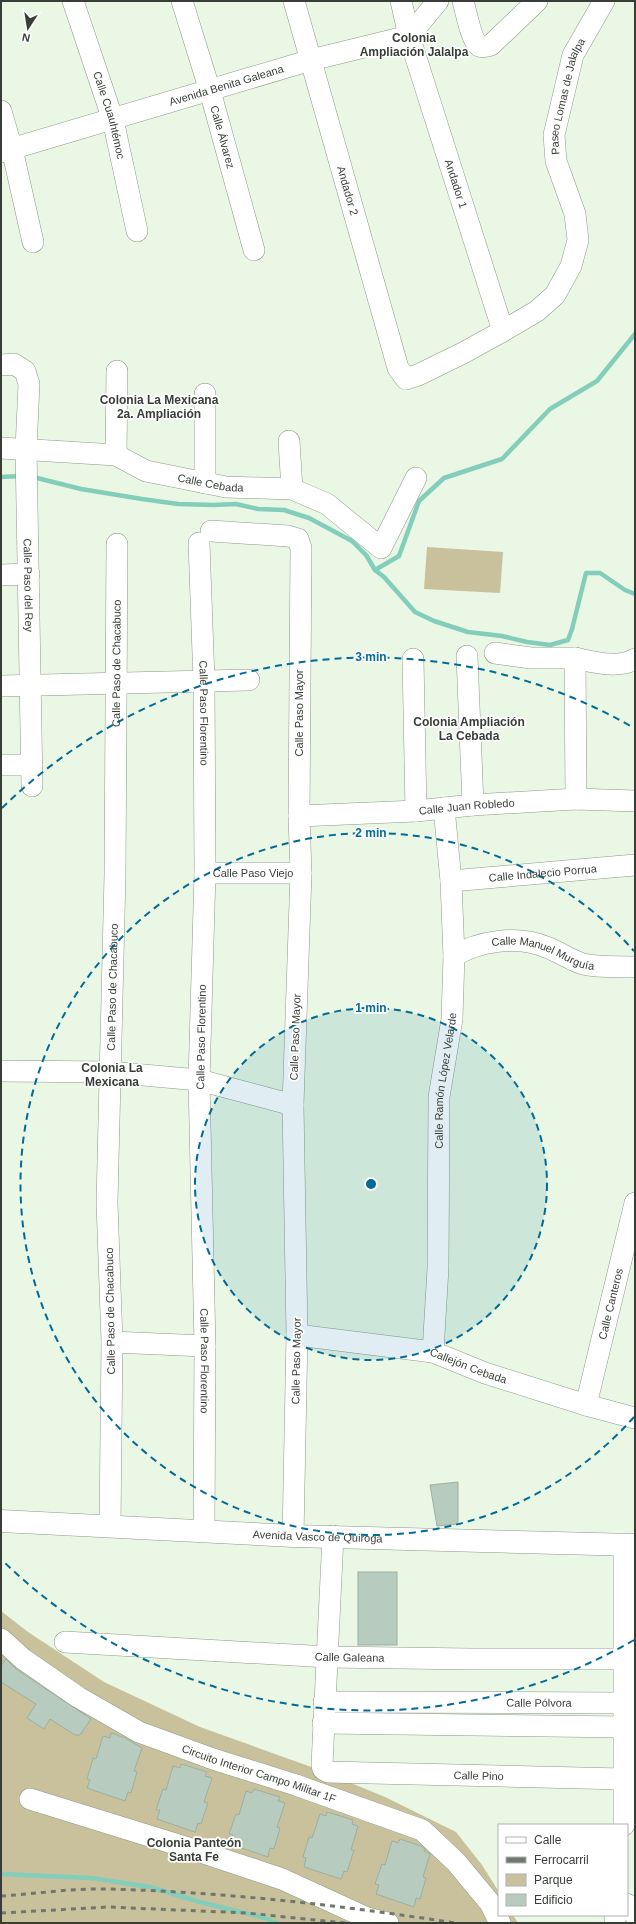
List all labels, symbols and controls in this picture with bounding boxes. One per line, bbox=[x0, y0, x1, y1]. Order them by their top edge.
north arrow bbox=[8, 8, 48, 48]
text: N bbox=[21, 31, 31, 44]
district label: Colonia Ampliación Jalalpa bbox=[360, 31, 469, 59]
street label: Paseo Lomas de Jalalpa bbox=[548, 35, 588, 155]
street label: Avenida Benita Galeana bbox=[168, 62, 286, 108]
street label: Calle Cuauhtémoc bbox=[91, 70, 127, 161]
street label: Calle Álvarez bbox=[208, 104, 237, 170]
street label: Andador 1 bbox=[443, 158, 470, 210]
street label: Andador 2 bbox=[335, 164, 360, 217]
district label: Colonia La Mexicana 2a. Ampliación bbox=[100, 393, 219, 421]
street label: Calle Cebada bbox=[177, 471, 245, 494]
street label: Calle Paso del Rey bbox=[22, 538, 35, 633]
street label: Calle Paso de Chacabuco bbox=[110, 599, 123, 727]
text: 3 min bbox=[355, 650, 387, 664]
street label: Calle Paso Florentino bbox=[197, 660, 210, 766]
street label: Calle Paso Mayor bbox=[293, 669, 305, 756]
district label: Colonia Ampliación La Cebada bbox=[413, 715, 525, 743]
street label: Calle Juan Robledo bbox=[418, 797, 515, 817]
text: 2 min bbox=[355, 826, 387, 840]
street label: Calle Indalecio Porrua bbox=[488, 862, 598, 884]
street label: Calle Paso Viejo bbox=[213, 867, 293, 879]
street label: Calle Paso de Chacabuco bbox=[105, 923, 120, 1051]
street label: Calle Manuel Murguía bbox=[491, 935, 596, 972]
street label: Calle Paso Florentino bbox=[194, 984, 208, 1090]
street label: Calle Paso Mayor bbox=[287, 993, 303, 1081]
text: 1 min bbox=[355, 1001, 387, 1015]
street label: Calle Ramón López Velarde bbox=[433, 1012, 458, 1149]
district label: Colonia La Mexicana bbox=[81, 1061, 143, 1089]
centre of rings bbox=[364, 1177, 378, 1191]
street label: Calle Paso de Chacabuco bbox=[103, 1247, 117, 1375]
street label: Calle Canteros bbox=[596, 1267, 625, 1341]
street label: Calle Paso Florentino bbox=[198, 1308, 211, 1413]
street label: Calle Paso Mayor bbox=[289, 1317, 303, 1405]
street label: Callejón Cebada bbox=[428, 1345, 509, 1386]
street label: Avenida Vasco de Quiroga bbox=[252, 1528, 384, 1544]
street label: Calle Galeana bbox=[314, 1650, 385, 1664]
street label: Calle Pólvora bbox=[506, 1697, 573, 1709]
street label: Circuito Interior Campo Militar 1F bbox=[180, 1742, 338, 1805]
street label: Calle Pino bbox=[453, 1769, 504, 1782]
legend bbox=[498, 1824, 628, 1916]
text: Calle bbox=[534, 1833, 562, 1847]
district label: Colonia Panteón Santa Fe bbox=[147, 1836, 241, 1864]
text: Ferrocarril bbox=[534, 1853, 589, 1867]
text: Parque bbox=[534, 1873, 573, 1887]
text: Edificio bbox=[534, 1893, 573, 1907]

